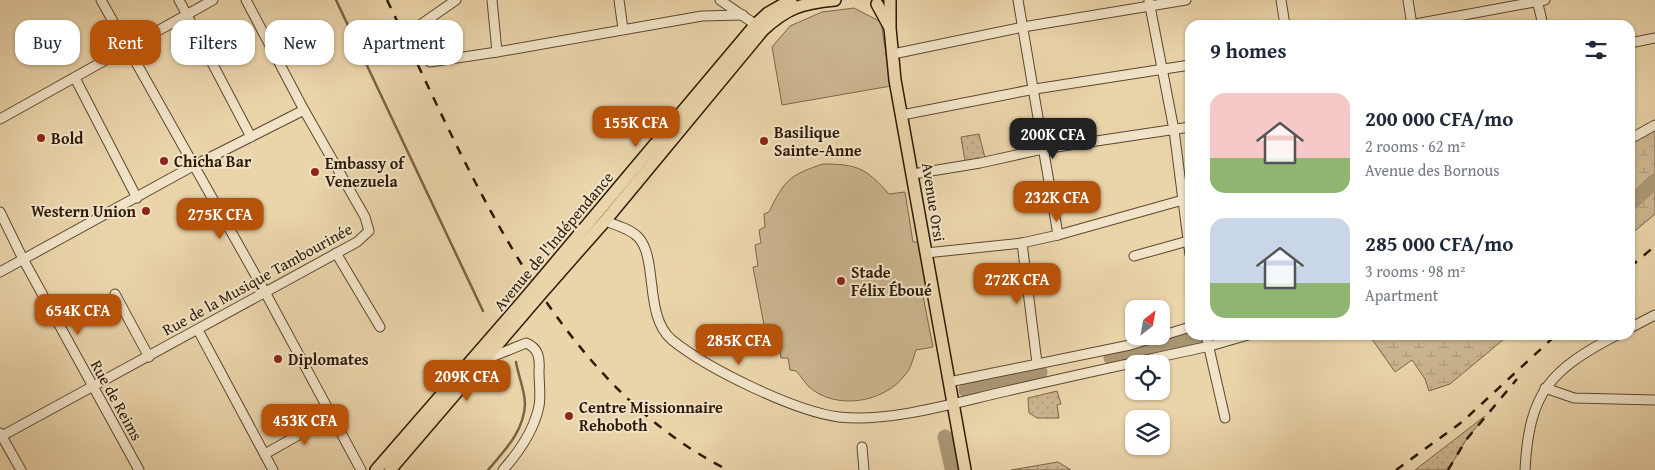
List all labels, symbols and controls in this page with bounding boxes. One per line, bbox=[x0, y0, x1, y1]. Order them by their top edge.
chip: Buy bbox=[15, 20, 80, 65]
chip: Rent bbox=[90, 20, 161, 65]
chip: Filters bbox=[171, 20, 255, 65]
chip: New bbox=[265, 20, 334, 65]
chip: Apartment bbox=[344, 20, 463, 65]
text: 9 homes bbox=[1210, 35, 1286, 66]
icon: filters bbox=[1582, 36, 1610, 64]
text: 200 000 CFA/mo bbox=[1365, 103, 1513, 134]
pin: 155K CFA bbox=[584, 106, 688, 148]
text: 155K CFA bbox=[604, 110, 668, 134]
icon: home bbox=[1250, 113, 1310, 173]
pin: 200K CFA bbox=[1001, 118, 1105, 160]
place label: Basilique Sainte-Anne bbox=[774, 120, 862, 162]
text: 200K CFA bbox=[1021, 122, 1085, 146]
place label: Bold bbox=[51, 126, 84, 150]
marker: Bold bbox=[35, 132, 47, 144]
text: 2 rooms · 62 m² bbox=[1365, 134, 1465, 158]
marker: Basilique Sainte-Anne bbox=[758, 135, 770, 147]
place label: Chicha Bar bbox=[174, 149, 252, 173]
place label: Embassy of Venezuela bbox=[325, 151, 406, 193]
marker: Chicha Bar bbox=[158, 155, 170, 167]
text: Avenue des Bornous bbox=[1365, 158, 1500, 182]
street label: Avenue Orsi bbox=[916, 161, 952, 244]
marker: Embassy of Venezuela bbox=[309, 166, 321, 178]
street label: Avenue de l'Indépendance bbox=[487, 166, 619, 316]
pin: 232K CFA bbox=[1005, 180, 1109, 223]
text: 232K CFA bbox=[1025, 185, 1089, 209]
pin: 275K CFA bbox=[168, 198, 272, 240]
place label: Western Union bbox=[31, 199, 137, 223]
text: 275K CFA bbox=[188, 202, 252, 226]
marker: Western Union bbox=[140, 205, 152, 217]
street label: Rue de la Musique Tambourinée bbox=[158, 217, 356, 341]
text: 285 000 CFA/mo bbox=[1365, 228, 1513, 259]
icon: home bbox=[1250, 238, 1310, 298]
text: 3 rooms · 98 m² bbox=[1365, 259, 1465, 283]
place label: Stade Félix Éboué bbox=[851, 260, 932, 302]
pin: 272K CFA bbox=[965, 262, 1069, 305]
text: 272K CFA bbox=[985, 267, 1049, 291]
marker: Stade Félix Éboué bbox=[835, 275, 847, 287]
text: Apartment bbox=[1365, 283, 1438, 307]
pin: 654K CFA bbox=[26, 294, 130, 336]
text: 654K CFA bbox=[46, 298, 110, 322]
north arrow bbox=[1125, 300, 1170, 345]
map controls bbox=[1125, 300, 1170, 455]
pin: 285K CFA bbox=[687, 324, 791, 366]
text: 285K CFA bbox=[707, 328, 771, 352]
place label: Diplomates bbox=[288, 347, 369, 371]
marker: Diplomates bbox=[272, 353, 284, 365]
street label: Rue de Reims bbox=[85, 355, 149, 445]
button: locate bbox=[1125, 355, 1170, 400]
pin: 209K CFA bbox=[415, 360, 519, 402]
text: 209K CFA bbox=[435, 364, 499, 388]
place label: Centre Missionnaire Rehoboth bbox=[579, 395, 723, 437]
pin: 453K CFA bbox=[253, 404, 357, 446]
text: 453K CFA bbox=[273, 408, 337, 432]
marker: Centre Missionnaire Rehoboth bbox=[563, 410, 575, 422]
button: layers bbox=[1125, 410, 1170, 455]

